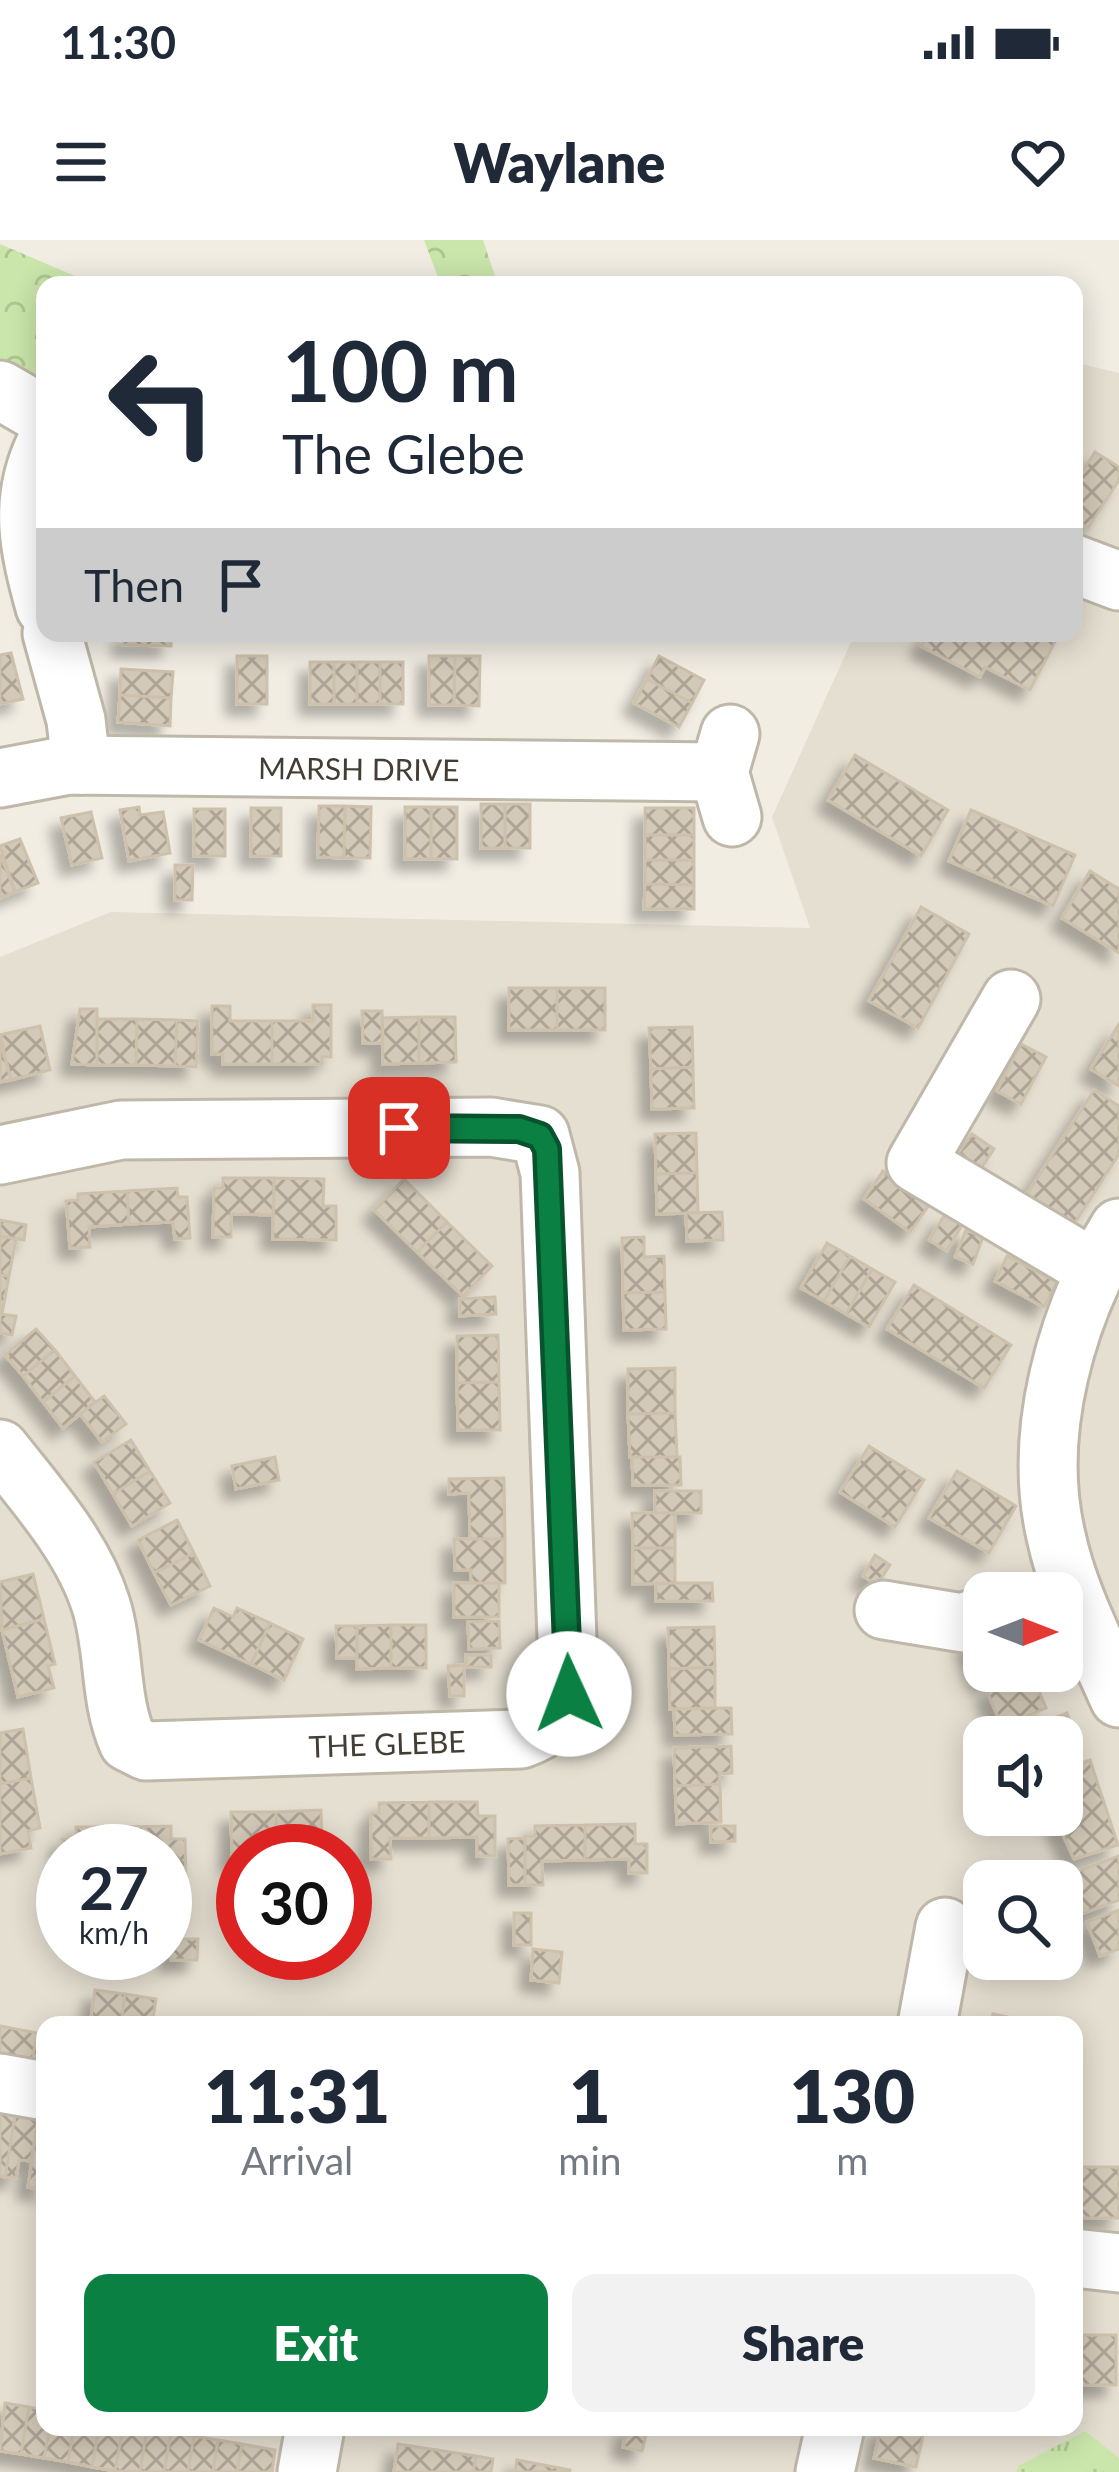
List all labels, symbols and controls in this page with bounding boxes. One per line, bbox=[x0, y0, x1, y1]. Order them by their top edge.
text: 11:30 bbox=[60, 15, 176, 69]
icon: menu bbox=[48, 129, 114, 195]
icon: heart bbox=[1005, 129, 1071, 195]
text: Waylane bbox=[454, 130, 665, 195]
text: 100 m bbox=[282, 319, 519, 420]
icon: left bbox=[84, 324, 240, 480]
text: The Glebe bbox=[282, 421, 525, 486]
icon: arrive bbox=[208, 552, 274, 618]
text: Then bbox=[84, 558, 184, 612]
street label: MARSH DRIVE bbox=[258, 749, 460, 787]
pin bbox=[348, 1077, 450, 1179]
icon: arrive bbox=[366, 1095, 432, 1161]
north arrow bbox=[963, 1572, 1083, 1692]
map controls bbox=[963, 1572, 1083, 1980]
position arrow bbox=[506, 1631, 632, 1757]
button: sound bbox=[963, 1716, 1083, 1836]
street label: THE GLEBE bbox=[308, 1722, 466, 1764]
speed limit sign: 30 bbox=[216, 1824, 372, 1980]
text: 27 bbox=[79, 1851, 149, 1923]
button: search bbox=[963, 1860, 1083, 1980]
text: km/h bbox=[79, 1914, 149, 1950]
text: 11:31 bbox=[204, 2052, 390, 2138]
text: 1 bbox=[569, 2052, 611, 2138]
text: 130 bbox=[790, 2052, 915, 2138]
text: Arrival bbox=[241, 2137, 353, 2183]
text: min bbox=[558, 2137, 622, 2183]
text: m bbox=[836, 2137, 868, 2183]
button: Exit bbox=[84, 2274, 548, 2412]
button: Share bbox=[572, 2274, 1035, 2412]

